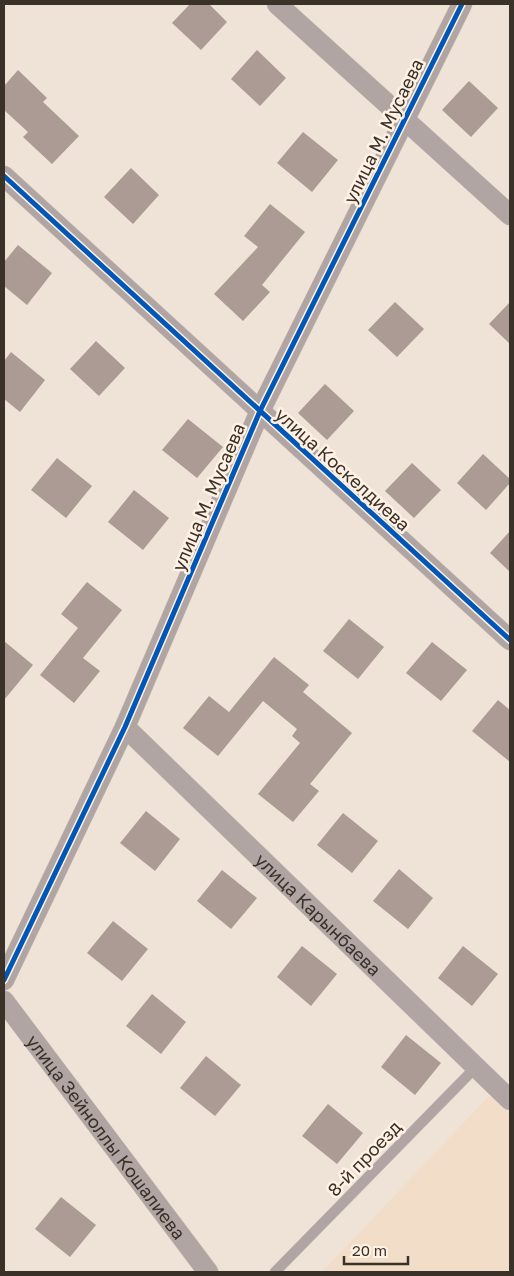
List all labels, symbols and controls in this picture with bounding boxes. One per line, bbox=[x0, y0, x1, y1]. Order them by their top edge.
street label: улица М. Мусаева bbox=[338, 55, 428, 207]
street label: улица Коскелдиева bbox=[271, 403, 415, 535]
street label: улица М. Мусаева bbox=[167, 420, 249, 574]
street label: улица Карынбаева bbox=[251, 848, 386, 980]
street label: улица Зейноллы Кошалиева bbox=[22, 1030, 190, 1244]
street label: 8-й проезд bbox=[322, 1115, 406, 1200]
scale bar bbox=[344, 1234, 408, 1266]
text: 20 m bbox=[352, 1241, 387, 1259]

